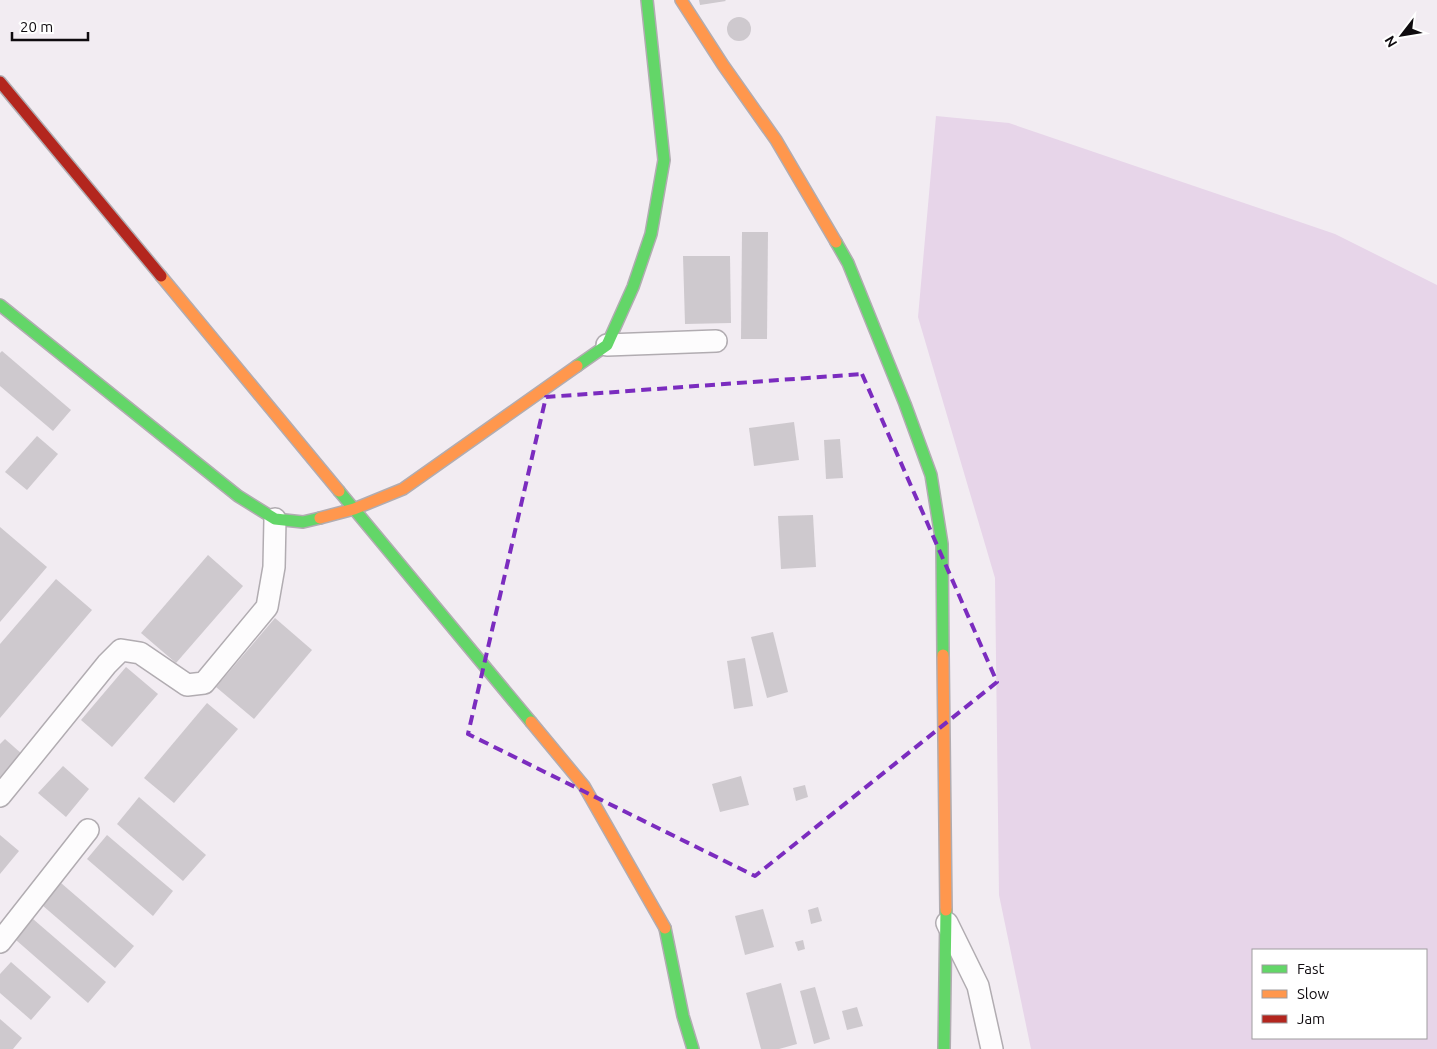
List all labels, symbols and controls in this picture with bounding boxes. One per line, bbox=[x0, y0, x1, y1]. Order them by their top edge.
scale bar bbox=[12, 10, 89, 42]
north arrow bbox=[1377, 10, 1427, 60]
text: 20 m bbox=[20, 18, 53, 35]
text: N bbox=[1381, 33, 1400, 50]
legend bbox=[1252, 949, 1427, 1039]
text: Fast bbox=[1297, 960, 1325, 977]
text: Slow bbox=[1297, 985, 1330, 1002]
text: Jam bbox=[1297, 1010, 1325, 1027]

